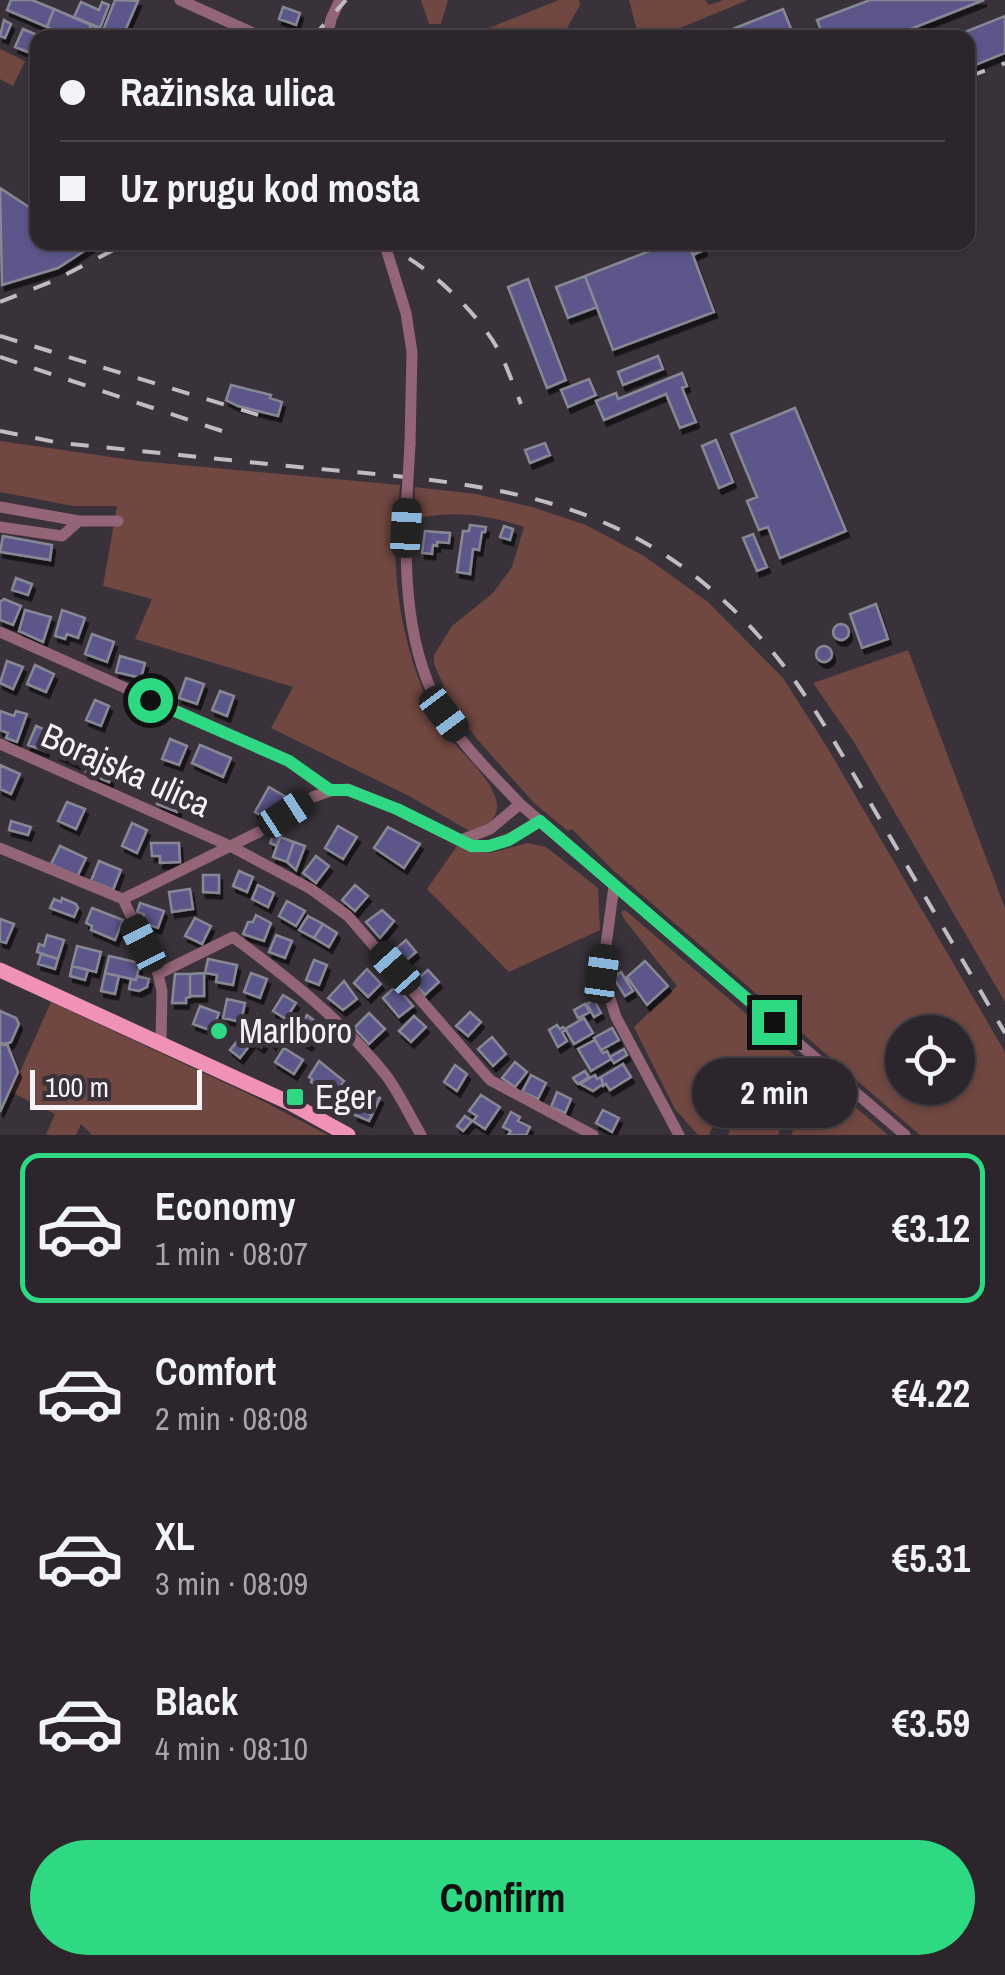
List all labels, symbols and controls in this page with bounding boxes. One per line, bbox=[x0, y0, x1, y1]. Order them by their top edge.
text: Ražinska ulica bbox=[120, 67, 335, 118]
text: Uz prugu kod mosta bbox=[120, 163, 420, 214]
car bbox=[389, 497, 423, 559]
route start bbox=[128, 678, 173, 723]
car bbox=[414, 681, 474, 747]
street label: Borajska ulica bbox=[34, 711, 218, 828]
car bbox=[253, 785, 319, 843]
car bbox=[116, 910, 170, 978]
car bbox=[364, 936, 426, 1000]
car bbox=[583, 942, 621, 1006]
route end bbox=[752, 1000, 797, 1045]
place label: Marlboro bbox=[239, 1007, 352, 1054]
map controls bbox=[885, 1015, 975, 1105]
button: locate bbox=[885, 1015, 975, 1105]
marker: Marlboro bbox=[208, 1020, 230, 1042]
callout: 2 min bbox=[692, 1057, 856, 1127]
scale bar bbox=[30, 1065, 202, 1110]
text: 100 m bbox=[45, 1068, 109, 1106]
text: 2 min bbox=[740, 1071, 809, 1114]
place label: Eger bbox=[315, 1073, 376, 1120]
marker: Eger bbox=[284, 1086, 306, 1108]
text: Economy bbox=[155, 1181, 295, 1232]
icon: car bbox=[35, 1183, 125, 1273]
text: €3.12 bbox=[892, 1203, 970, 1254]
text: 1 min · 08:07 bbox=[155, 1232, 308, 1275]
text: Comfort bbox=[155, 1346, 276, 1397]
icon: car bbox=[35, 1348, 125, 1438]
text: €4.22 bbox=[892, 1368, 970, 1419]
text: 2 min · 08:08 bbox=[155, 1397, 308, 1440]
text: XL bbox=[155, 1511, 195, 1562]
icon: car bbox=[35, 1513, 125, 1603]
text: €5.31 bbox=[892, 1533, 970, 1584]
text: 3 min · 08:09 bbox=[155, 1562, 308, 1605]
text: Black bbox=[155, 1676, 238, 1727]
icon: car bbox=[35, 1678, 125, 1768]
text: €3.59 bbox=[892, 1698, 970, 1749]
text: 4 min · 08:10 bbox=[155, 1727, 308, 1770]
button: Confirm bbox=[30, 1840, 975, 1955]

